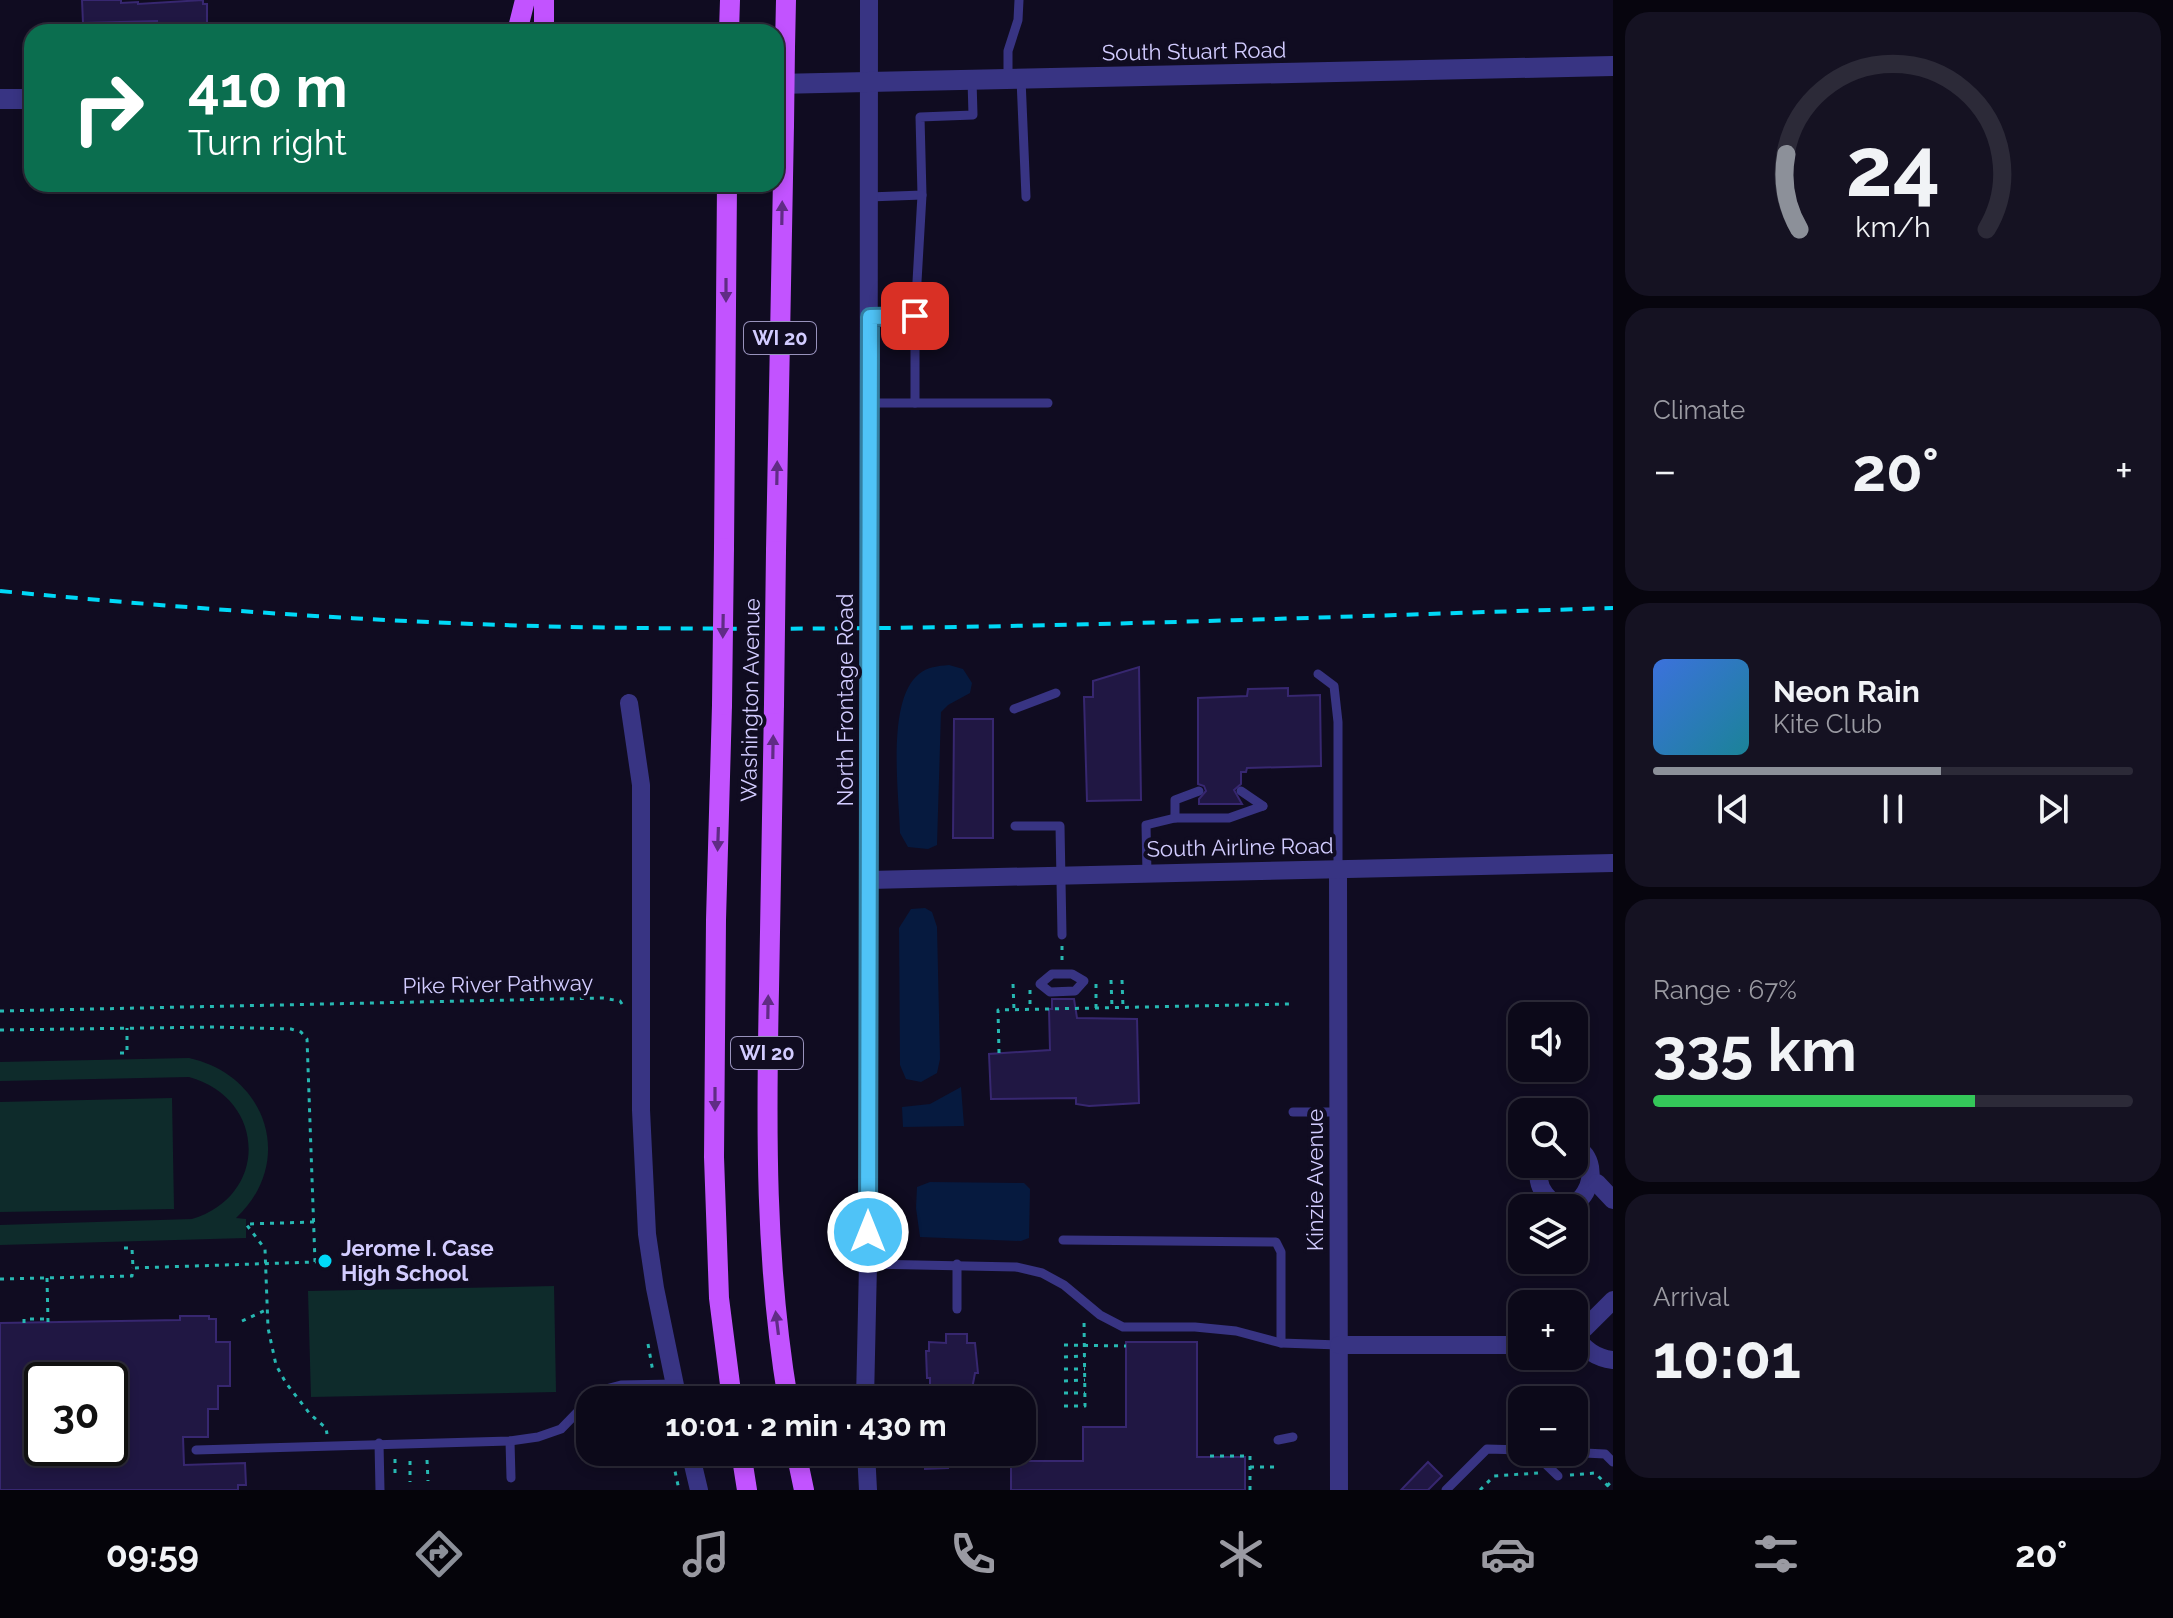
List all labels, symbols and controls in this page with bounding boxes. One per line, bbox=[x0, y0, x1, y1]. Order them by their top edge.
street label: South Stuart Road bbox=[1102, 36, 1286, 66]
text: 410 m bbox=[188, 54, 348, 120]
icon: right bbox=[56, 56, 160, 160]
text: 24 bbox=[1846, 117, 1940, 214]
text: Turn right bbox=[188, 121, 347, 163]
one-way arrow bbox=[776, 200, 789, 225]
text: km/h bbox=[1855, 210, 1931, 244]
one-way arrow bbox=[720, 278, 732, 303]
pin bbox=[881, 282, 949, 350]
icon: arrive bbox=[893, 294, 937, 338]
road number: WI 20 bbox=[744, 322, 816, 354]
text: Climate bbox=[1653, 395, 1745, 425]
text: 20° bbox=[1852, 435, 1939, 505]
text: − bbox=[1653, 445, 1677, 496]
text: + bbox=[2115, 445, 2133, 496]
one-way arrow bbox=[771, 460, 783, 485]
street label: North Frontage Road bbox=[832, 594, 858, 806]
street label: Washington Avenue bbox=[735, 598, 765, 802]
one-way arrow bbox=[717, 614, 729, 639]
text: Neon Rain bbox=[1773, 674, 1920, 709]
text: Kite Club bbox=[1773, 709, 1882, 739]
one-way arrow bbox=[767, 734, 780, 759]
icon: previous bbox=[1711, 787, 1755, 831]
icon: pause bbox=[1871, 787, 1915, 831]
icon: next bbox=[2031, 787, 2075, 831]
one-way arrow bbox=[712, 827, 725, 852]
street label: South Airline Road bbox=[1146, 832, 1334, 862]
street label: Pike River Pathway bbox=[402, 969, 594, 999]
text: Range · 67% bbox=[1653, 975, 1797, 1005]
one-way arrow bbox=[762, 994, 775, 1019]
map controls bbox=[1508, 1002, 1588, 1466]
button: sound bbox=[1508, 1002, 1588, 1082]
text: 335 km bbox=[1653, 1015, 1857, 1085]
road number: WI 20 bbox=[731, 1037, 803, 1069]
one-way arrow bbox=[709, 1087, 721, 1112]
button: search bbox=[1508, 1098, 1588, 1178]
street label: Kinzie Avenue bbox=[1302, 1109, 1328, 1251]
position arrow bbox=[826, 1190, 910, 1274]
button: layers bbox=[1508, 1194, 1588, 1274]
place label: Jerome I. Case High School bbox=[341, 1235, 494, 1286]
marker: Jerome I. Case High School bbox=[316, 1252, 334, 1270]
text: Arrival bbox=[1653, 1282, 1729, 1312]
button: + bbox=[1508, 1290, 1588, 1370]
one-way arrow bbox=[770, 1310, 783, 1335]
text: 10:01 bbox=[1653, 1322, 1801, 1392]
speed limit sign: 30 bbox=[24, 1362, 128, 1466]
button: − bbox=[1508, 1386, 1588, 1466]
text: 10:01 · 2 min · 430 m bbox=[665, 1408, 947, 1443]
icon: directions bbox=[411, 1526, 467, 1582]
icon: music bbox=[678, 1526, 734, 1582]
icon: phone bbox=[945, 1526, 1001, 1582]
icon: climate bbox=[1213, 1526, 1269, 1582]
icon: car bbox=[1480, 1526, 1536, 1582]
icon: filters bbox=[1748, 1526, 1804, 1582]
text: 09:59 bbox=[106, 1533, 199, 1575]
text: 20° bbox=[2015, 1533, 2067, 1575]

